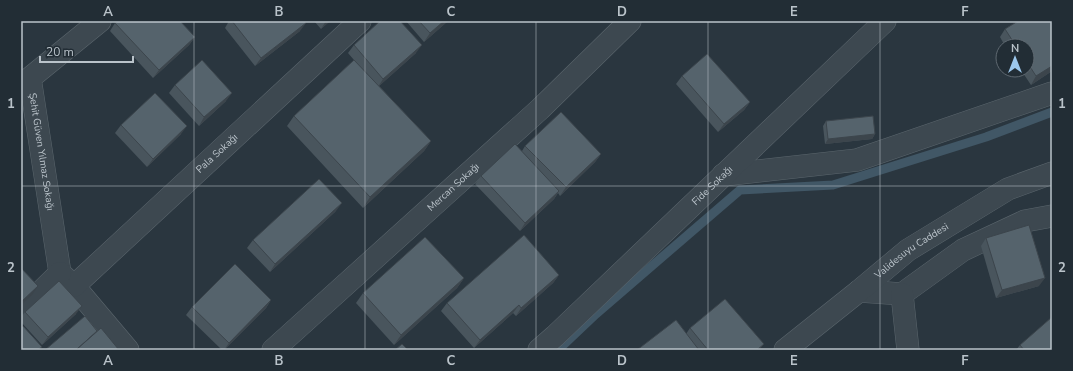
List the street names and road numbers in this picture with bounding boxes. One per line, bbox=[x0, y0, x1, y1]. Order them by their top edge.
street label: Şehit Güven Yılmaz Sokağı bbox=[25, 92, 57, 212]
street label: Pala Sokağı bbox=[193, 131, 241, 176]
street label: Mercan Sokağı bbox=[424, 160, 482, 214]
street label: Fide Sokağı bbox=[689, 163, 736, 209]
street label: Validesuyu Caddesi bbox=[871, 220, 951, 283]

